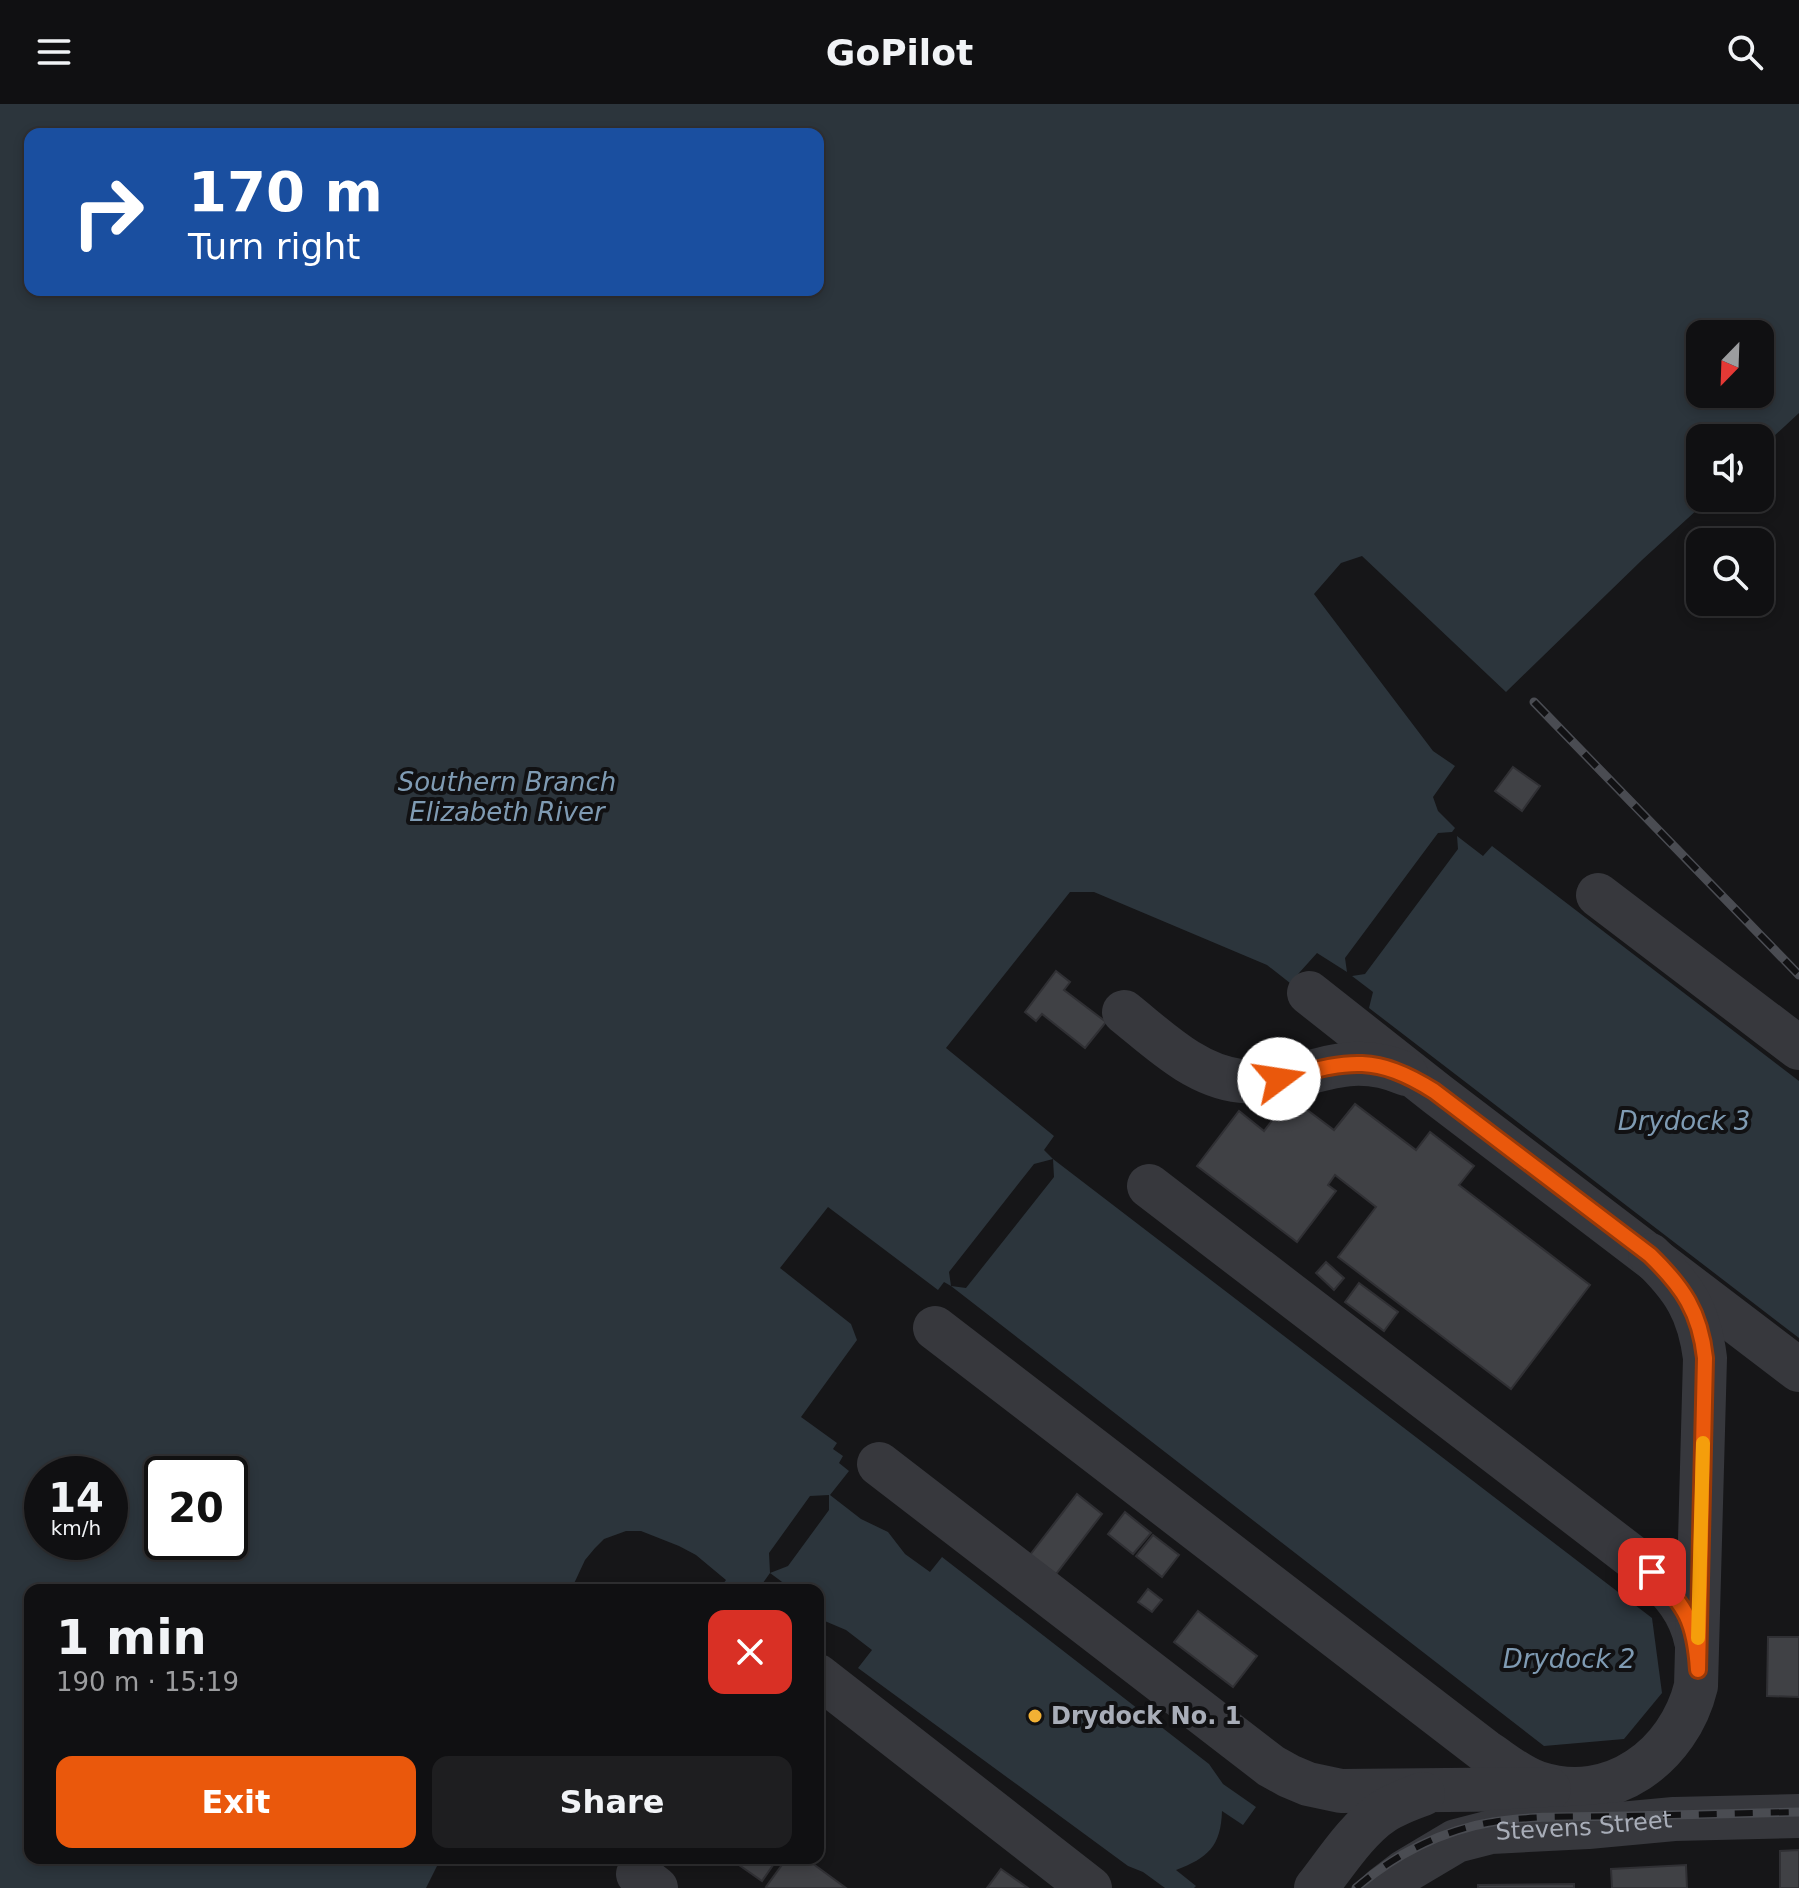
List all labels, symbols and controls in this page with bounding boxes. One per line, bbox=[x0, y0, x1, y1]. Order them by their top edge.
icon: menu bbox=[32, 30, 76, 74]
icon: search bbox=[1723, 30, 1767, 74]
text: GoPilot bbox=[826, 32, 973, 73]
text: 170 m bbox=[188, 159, 383, 224]
icon: right bbox=[56, 160, 160, 264]
text: Turn right bbox=[188, 226, 360, 267]
north arrow bbox=[1686, 320, 1774, 408]
map controls bbox=[1686, 320, 1774, 616]
button: sound bbox=[1686, 424, 1774, 512]
button: search bbox=[1686, 528, 1774, 616]
water label: Southern Branch Elizabeth River bbox=[398, 767, 616, 827]
position arrow bbox=[1237, 1037, 1321, 1121]
water label: Drydock 3 bbox=[1618, 1106, 1750, 1136]
speed limit sign: 20 bbox=[144, 1456, 248, 1560]
text: 14 bbox=[48, 1475, 104, 1521]
text: km/h bbox=[51, 1516, 101, 1540]
pin bbox=[1618, 1538, 1686, 1606]
icon: arrive bbox=[1630, 1550, 1674, 1594]
text: 1 min bbox=[56, 1609, 207, 1665]
button: close bbox=[708, 1610, 792, 1694]
water label: Drydock 2 bbox=[1503, 1644, 1635, 1674]
text: 190 m · 15:19 bbox=[56, 1667, 239, 1697]
place label: Drydock No. 1 bbox=[1051, 1702, 1241, 1730]
marker: Drydock No. 1 bbox=[1026, 1707, 1044, 1725]
button: Exit bbox=[56, 1756, 416, 1848]
button: Share bbox=[432, 1756, 792, 1848]
street label: Stevens Street bbox=[1495, 1805, 1673, 1846]

